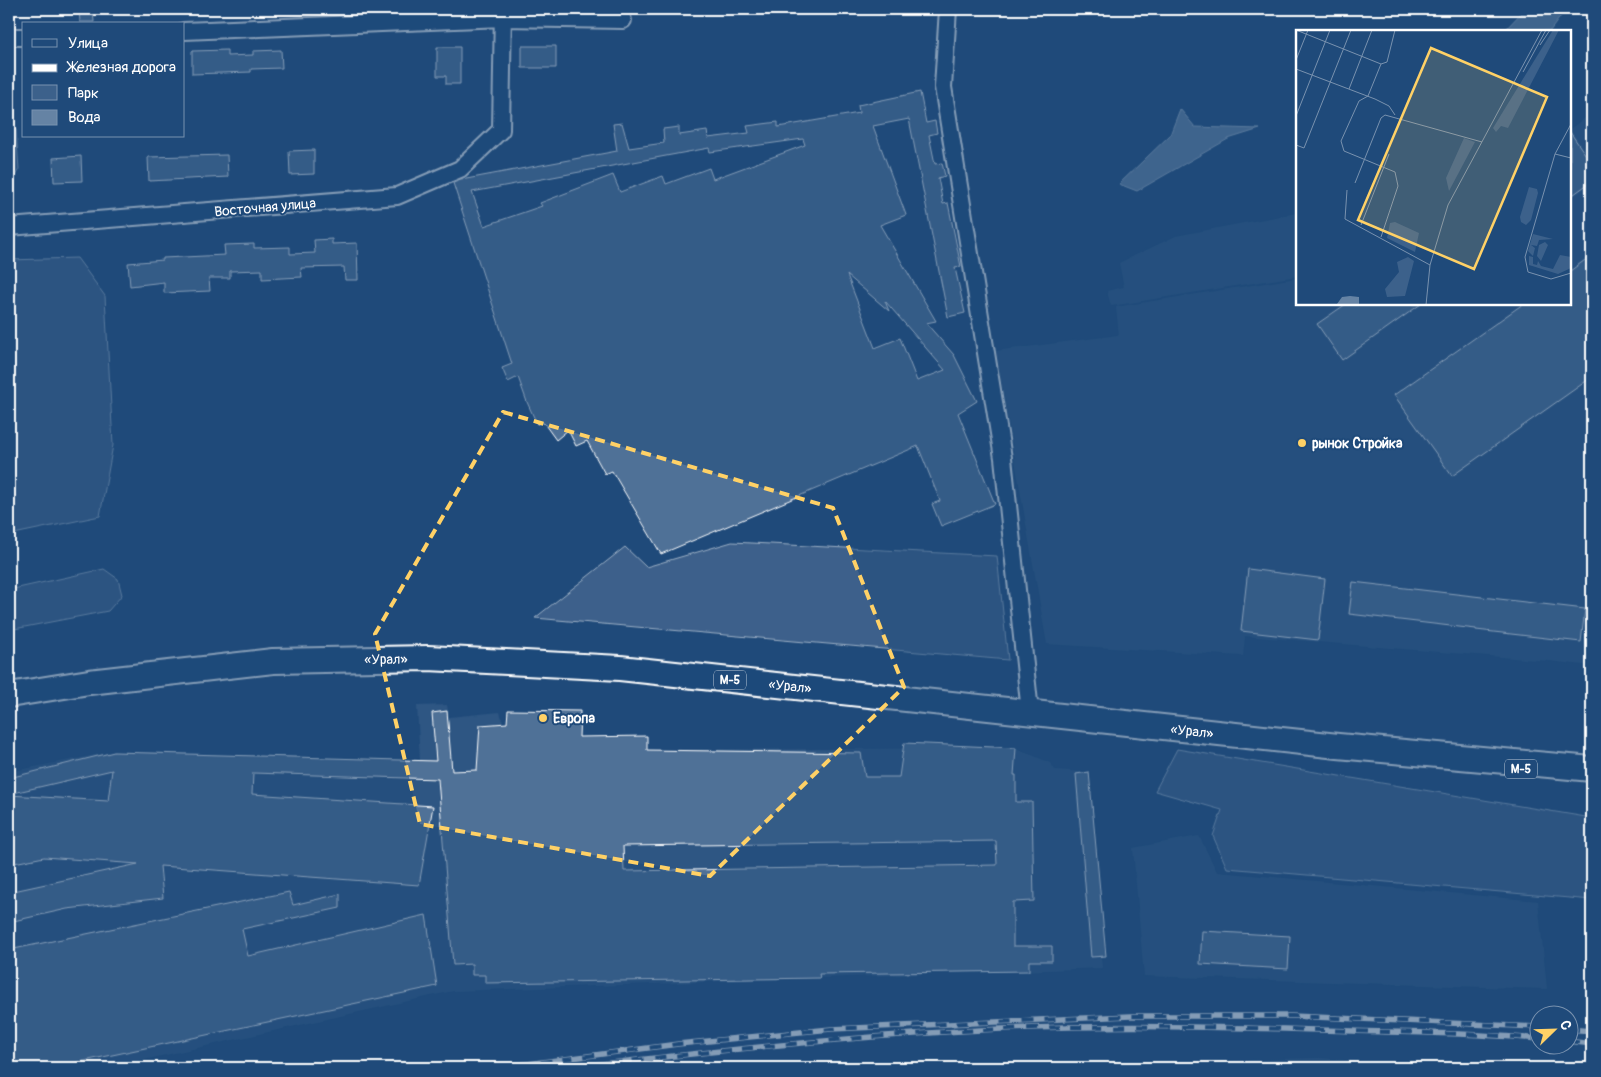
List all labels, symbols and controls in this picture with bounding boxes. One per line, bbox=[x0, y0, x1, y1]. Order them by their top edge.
legend bbox=[22, 22, 185, 138]
inset map bbox=[1296, 30, 1571, 305]
text: Улица bbox=[68, 34, 108, 53]
text: Железная дорога bbox=[66, 58, 176, 77]
text: Парк bbox=[68, 84, 99, 103]
text: Вода bbox=[68, 108, 101, 127]
street label: Восточная улица bbox=[214, 195, 317, 220]
place label: рынок Стройка bbox=[1312, 435, 1403, 452]
marker: рынок Стройка bbox=[1296, 437, 1308, 449]
street label: «Урал» bbox=[364, 651, 408, 668]
road number: М-5 bbox=[714, 670, 746, 690]
street label: «Урал» bbox=[768, 676, 812, 697]
place label: Европа bbox=[553, 710, 595, 727]
marker: Европа bbox=[537, 712, 549, 724]
street label: «Урал» bbox=[1170, 721, 1214, 742]
road number: М-5 bbox=[1505, 760, 1537, 779]
north arrow bbox=[1528, 1004, 1578, 1054]
text: С bbox=[1556, 1018, 1575, 1033]

